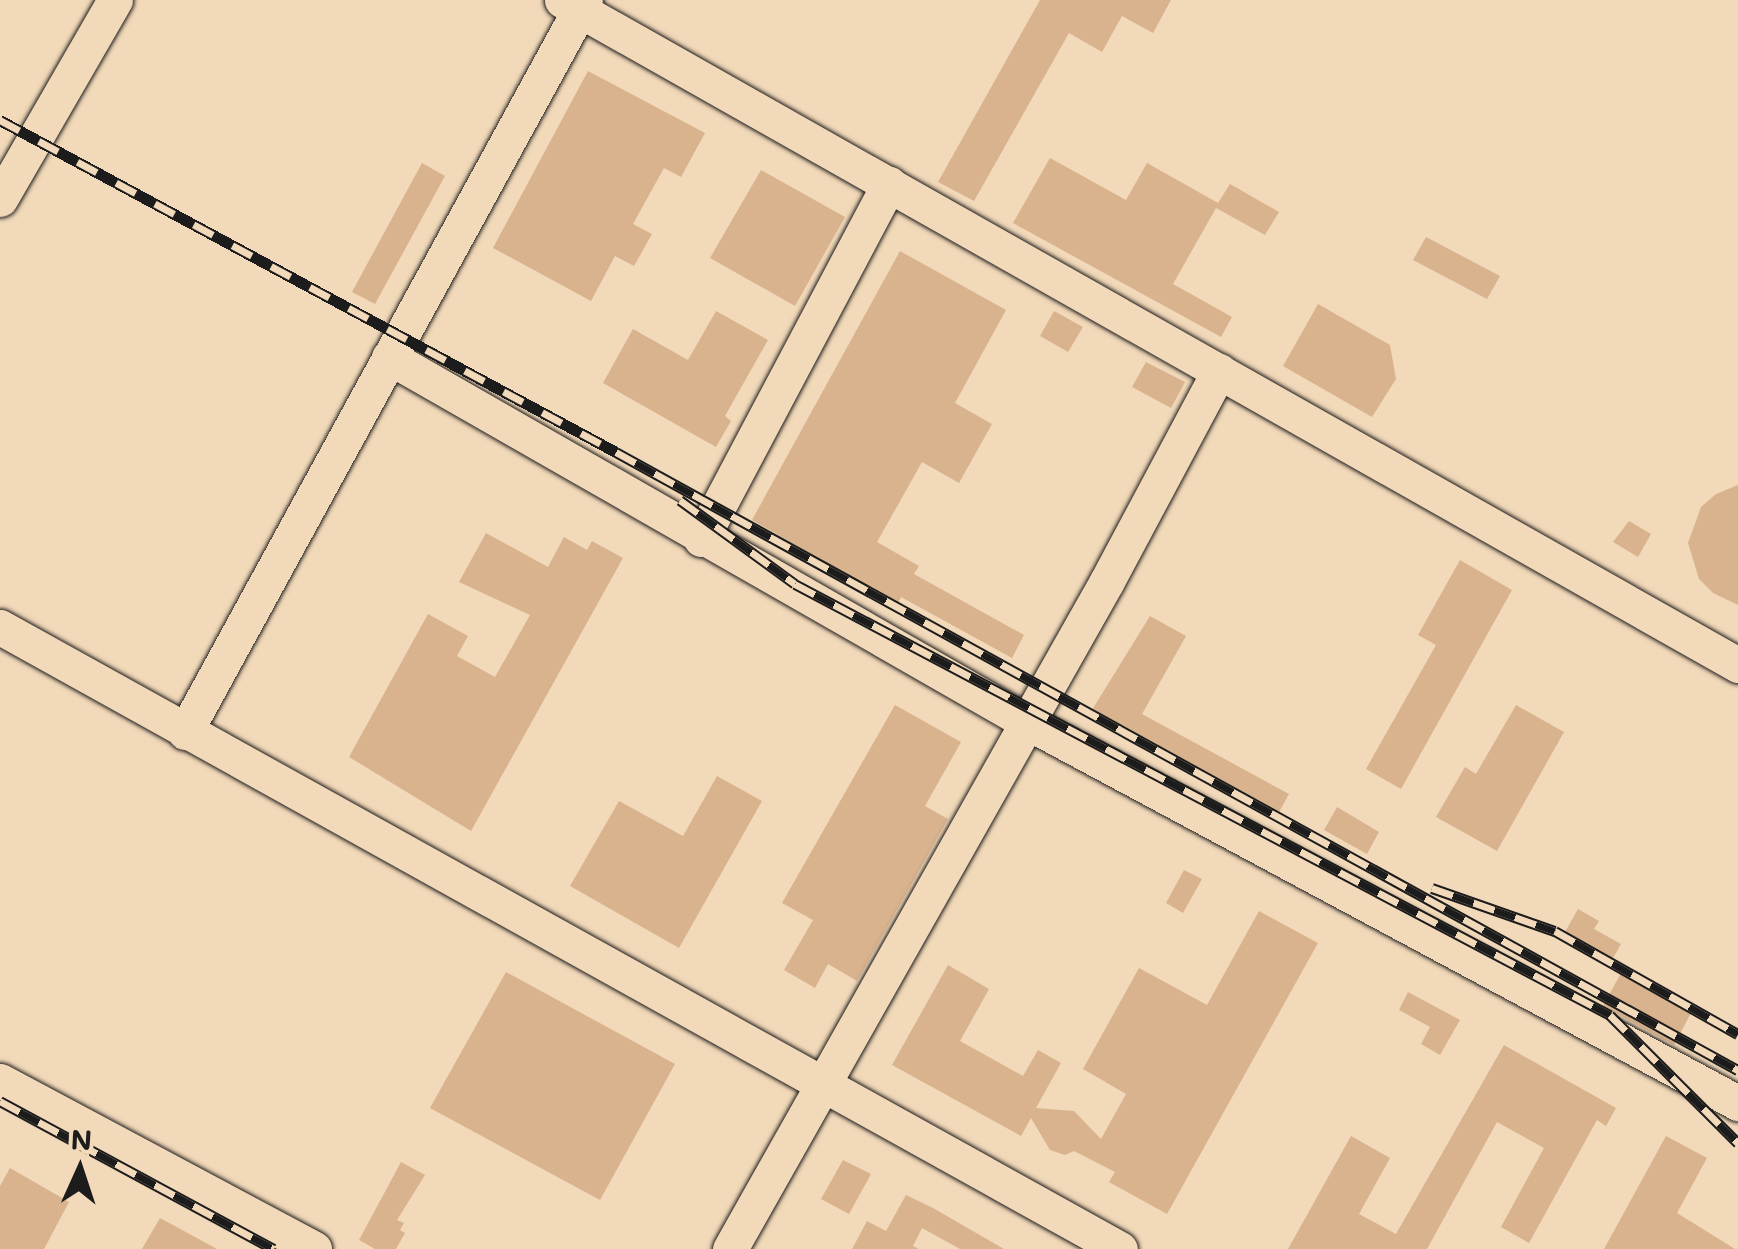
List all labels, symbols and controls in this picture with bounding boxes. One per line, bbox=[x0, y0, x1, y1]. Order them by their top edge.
north arrow bbox=[30, 1119, 130, 1219]
text: N bbox=[70, 1121, 93, 1158]

